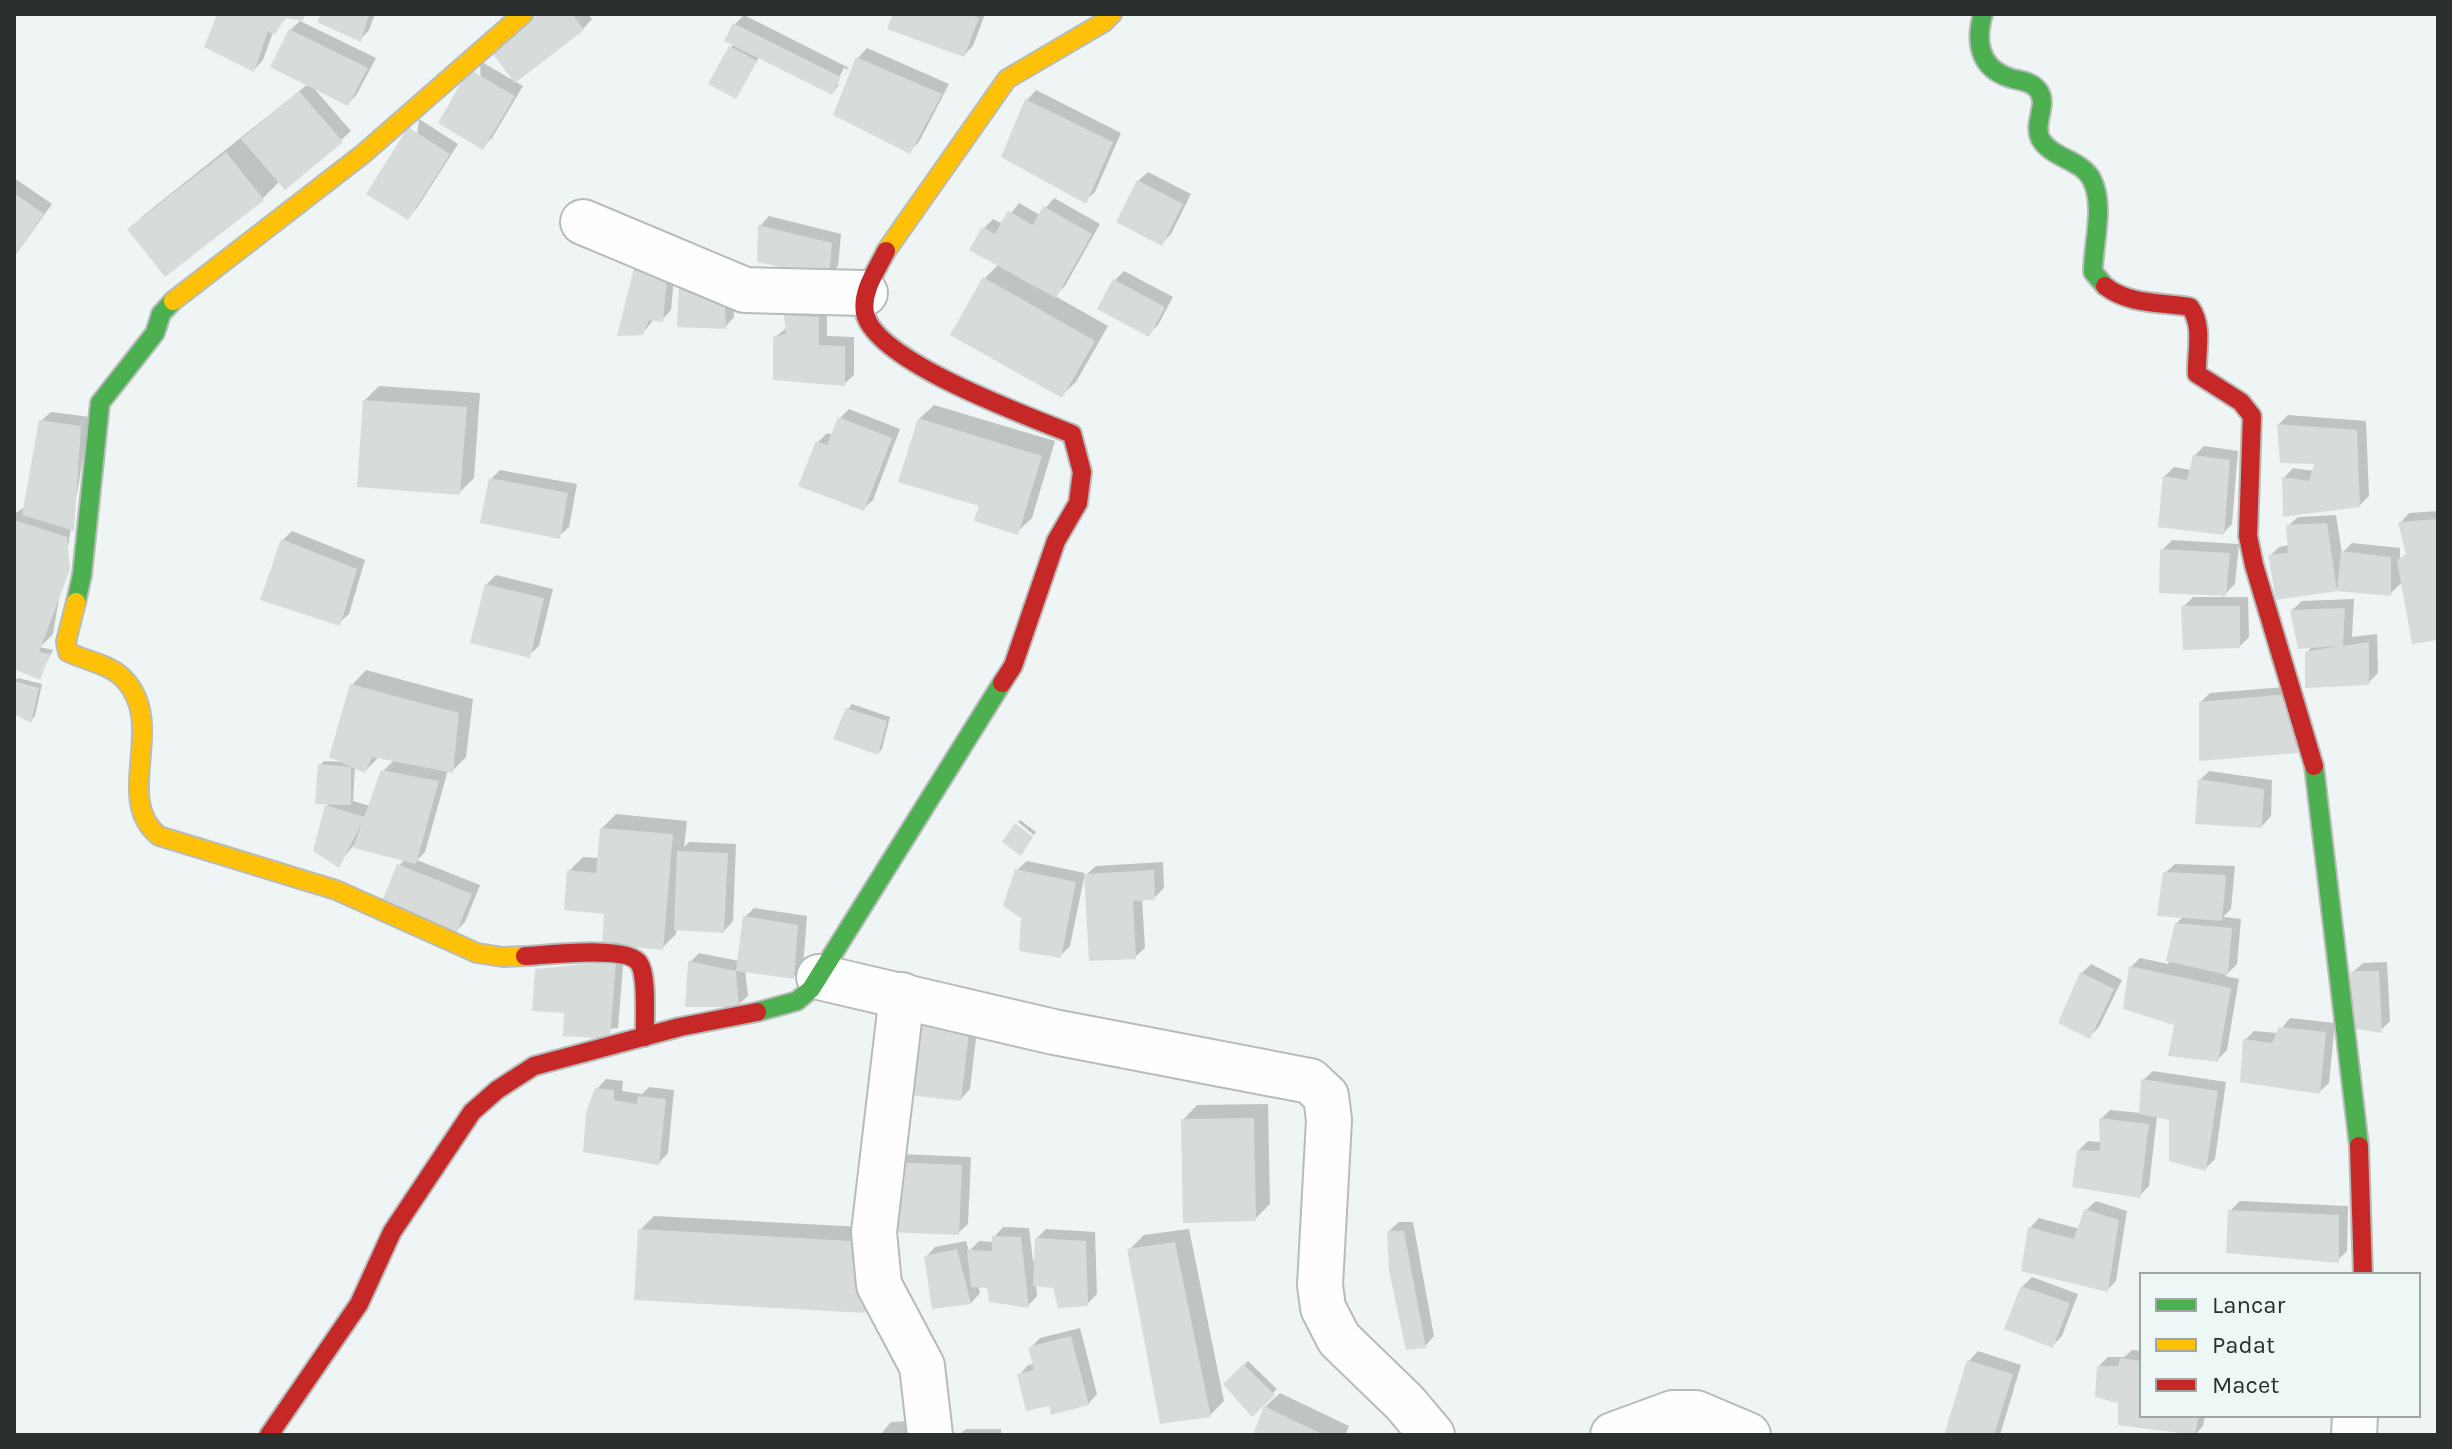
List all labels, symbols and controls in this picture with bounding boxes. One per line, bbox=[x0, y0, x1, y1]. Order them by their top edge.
legend bbox=[2140, 1273, 2420, 1417]
text: Lancar bbox=[2212, 1291, 2286, 1319]
text: Padat bbox=[2212, 1331, 2275, 1359]
text: Macet bbox=[2212, 1371, 2279, 1399]

